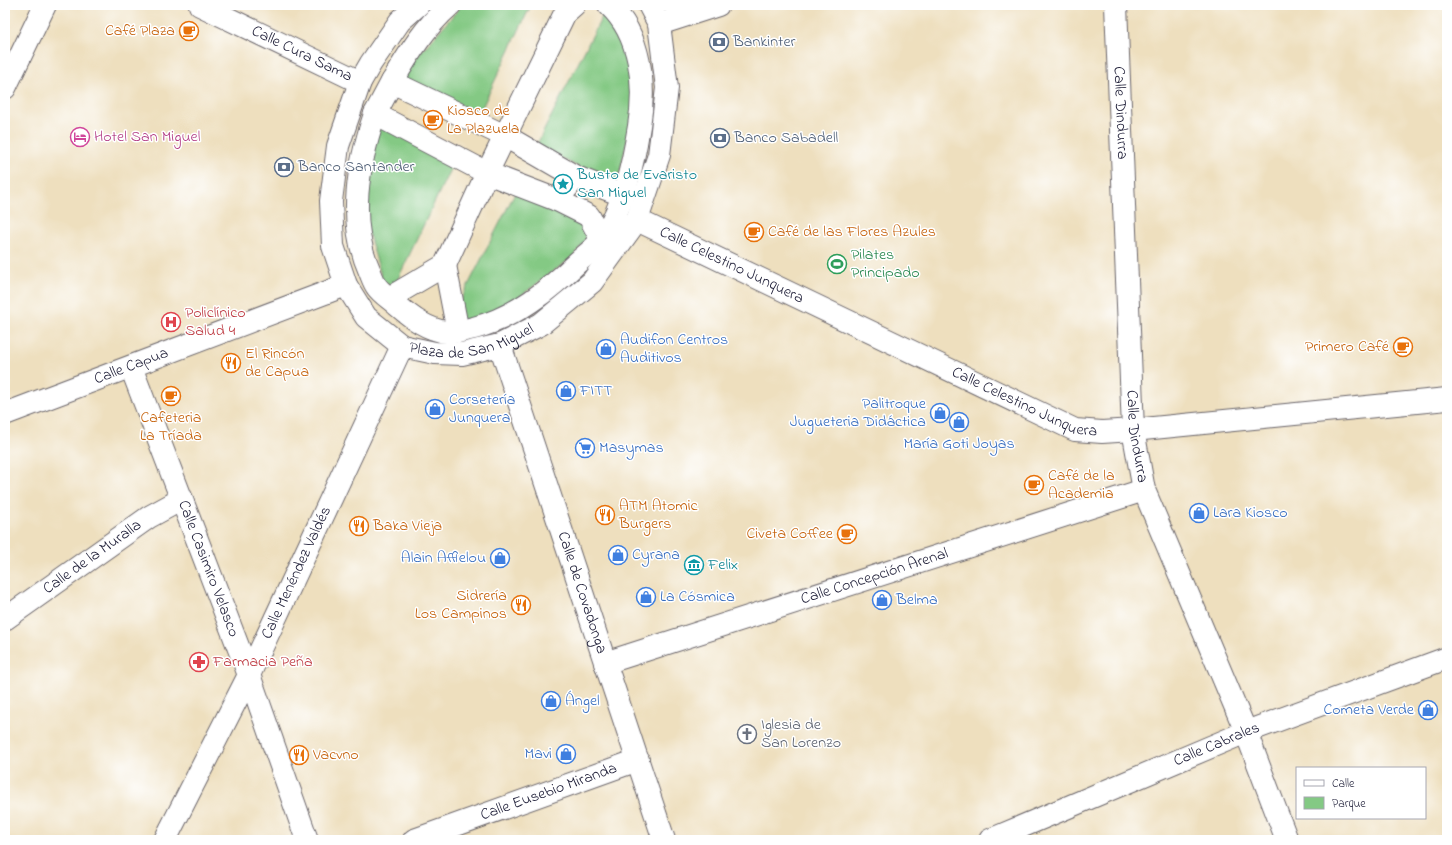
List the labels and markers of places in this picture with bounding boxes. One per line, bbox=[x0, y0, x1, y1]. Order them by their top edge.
place label: Café Plaza bbox=[105, 19, 175, 43]
cafe icon: Café Plaza bbox=[178, 20, 200, 42]
place label: Bankinter bbox=[732, 30, 796, 54]
bank icon: Bankinter bbox=[708, 31, 730, 53]
place label: Kiosco de La Plazuela bbox=[447, 99, 520, 141]
cafe icon: Kiosco de La Plazuela bbox=[422, 109, 444, 131]
place label: Hotel San Miguel bbox=[94, 125, 201, 149]
hotel icon: Hotel San Miguel bbox=[69, 126, 91, 148]
place label: Banco Sabadell bbox=[733, 126, 839, 150]
bank icon: Banco Sabadell bbox=[709, 127, 731, 149]
place label: Banco Santander bbox=[297, 155, 415, 179]
bank icon: Banco Santander bbox=[273, 156, 295, 178]
place label: Busto de Evaristo San Miguel bbox=[576, 163, 697, 205]
place icon: Busto de Evaristo San Miguel bbox=[552, 173, 574, 195]
place label: Café de las Flores Azules bbox=[768, 220, 936, 244]
cafe icon: Café de las Flores Azules bbox=[743, 221, 765, 243]
place label: Pilates Principado bbox=[851, 243, 920, 285]
sports icon: Pilates Principado bbox=[826, 253, 848, 275]
place label: Policlínico Salud 4 bbox=[185, 301, 246, 343]
hospital icon: Policlínico Salud 4 bbox=[160, 311, 182, 333]
place label: Audifon Centros Auditivos bbox=[620, 328, 728, 370]
place label: Primero Café bbox=[1305, 335, 1390, 359]
cafe icon: Primero Café bbox=[1392, 336, 1414, 358]
shop icon: Audifon Centros Auditivos bbox=[595, 338, 617, 360]
place label: El Rincón de Capua bbox=[245, 342, 309, 384]
restaurant icon: El Rincón de Capua bbox=[220, 352, 242, 374]
place label: FITT bbox=[579, 379, 612, 403]
shop icon: FITT bbox=[555, 380, 577, 402]
cafe icon: Cafeteria La Tríada bbox=[160, 385, 182, 407]
place label: Corsetería Junquera bbox=[449, 388, 515, 430]
place label: Palitroque Jugueteria Didáctica bbox=[790, 392, 927, 434]
shop icon: Corsetería Junquera bbox=[424, 398, 446, 420]
shop icon: Palitroque Jugueteria Didáctica bbox=[929, 402, 951, 424]
place label: Cafeteria La Tríada bbox=[140, 406, 202, 448]
shop icon: María Goti Joyas bbox=[948, 411, 970, 433]
place label: María Goti Joyas bbox=[903, 432, 1015, 456]
place label: Masymas bbox=[599, 436, 664, 460]
supermarket icon: Masymas bbox=[574, 437, 596, 459]
place label: Café de la Academia bbox=[1048, 464, 1115, 506]
cafe icon: Café de la Academia bbox=[1023, 474, 1045, 496]
place label: ATM Atomic Burgers bbox=[618, 494, 699, 536]
place label: Lara Kiosco bbox=[1213, 501, 1288, 525]
shop icon: Lara Kiosco bbox=[1188, 502, 1210, 524]
restaurant icon: ATM Atomic Burgers bbox=[594, 504, 616, 526]
place label: Baka Vieja bbox=[372, 514, 442, 538]
restaurant icon: Baka Vieja bbox=[348, 515, 370, 537]
place label: Civeta Coffee bbox=[747, 522, 834, 546]
cafe icon: Civeta Coffee bbox=[836, 523, 858, 545]
place label: Cyrana bbox=[632, 543, 680, 567]
shop icon: Cyrana bbox=[607, 544, 629, 566]
place label: Alain Afflelou bbox=[401, 546, 486, 570]
shop icon: Alain Afflelou bbox=[489, 547, 511, 569]
place label: Felix bbox=[707, 553, 738, 577]
museum icon: Felix bbox=[683, 554, 705, 576]
place label: Sidrería Los Campinos bbox=[415, 584, 507, 626]
place label: La Cósmica bbox=[660, 585, 735, 609]
shop icon: La Cósmica bbox=[635, 586, 657, 608]
place label: Belma bbox=[895, 588, 938, 612]
shop icon: Belma bbox=[871, 589, 893, 611]
restaurant icon: Sidrería Los Campinos bbox=[510, 594, 532, 616]
place label: Farmacia Peña bbox=[212, 650, 313, 674]
pharmacy icon: Farmacia Peña bbox=[188, 651, 210, 673]
place label: Ángel bbox=[565, 689, 600, 713]
shop icon: Ángel bbox=[540, 690, 562, 712]
place label: Cometa Verde bbox=[1323, 698, 1415, 722]
shop icon: Cometa Verde bbox=[1417, 699, 1439, 721]
place label: Iglesia de San Lorenzo bbox=[761, 713, 841, 755]
church icon: Iglesia de San Lorenzo bbox=[736, 723, 758, 745]
place label: Mavi bbox=[525, 742, 552, 766]
place label: Vacvno bbox=[312, 743, 359, 767]
shop icon: Mavi bbox=[555, 743, 577, 765]
restaurant icon: Vacvno bbox=[288, 744, 310, 766]

